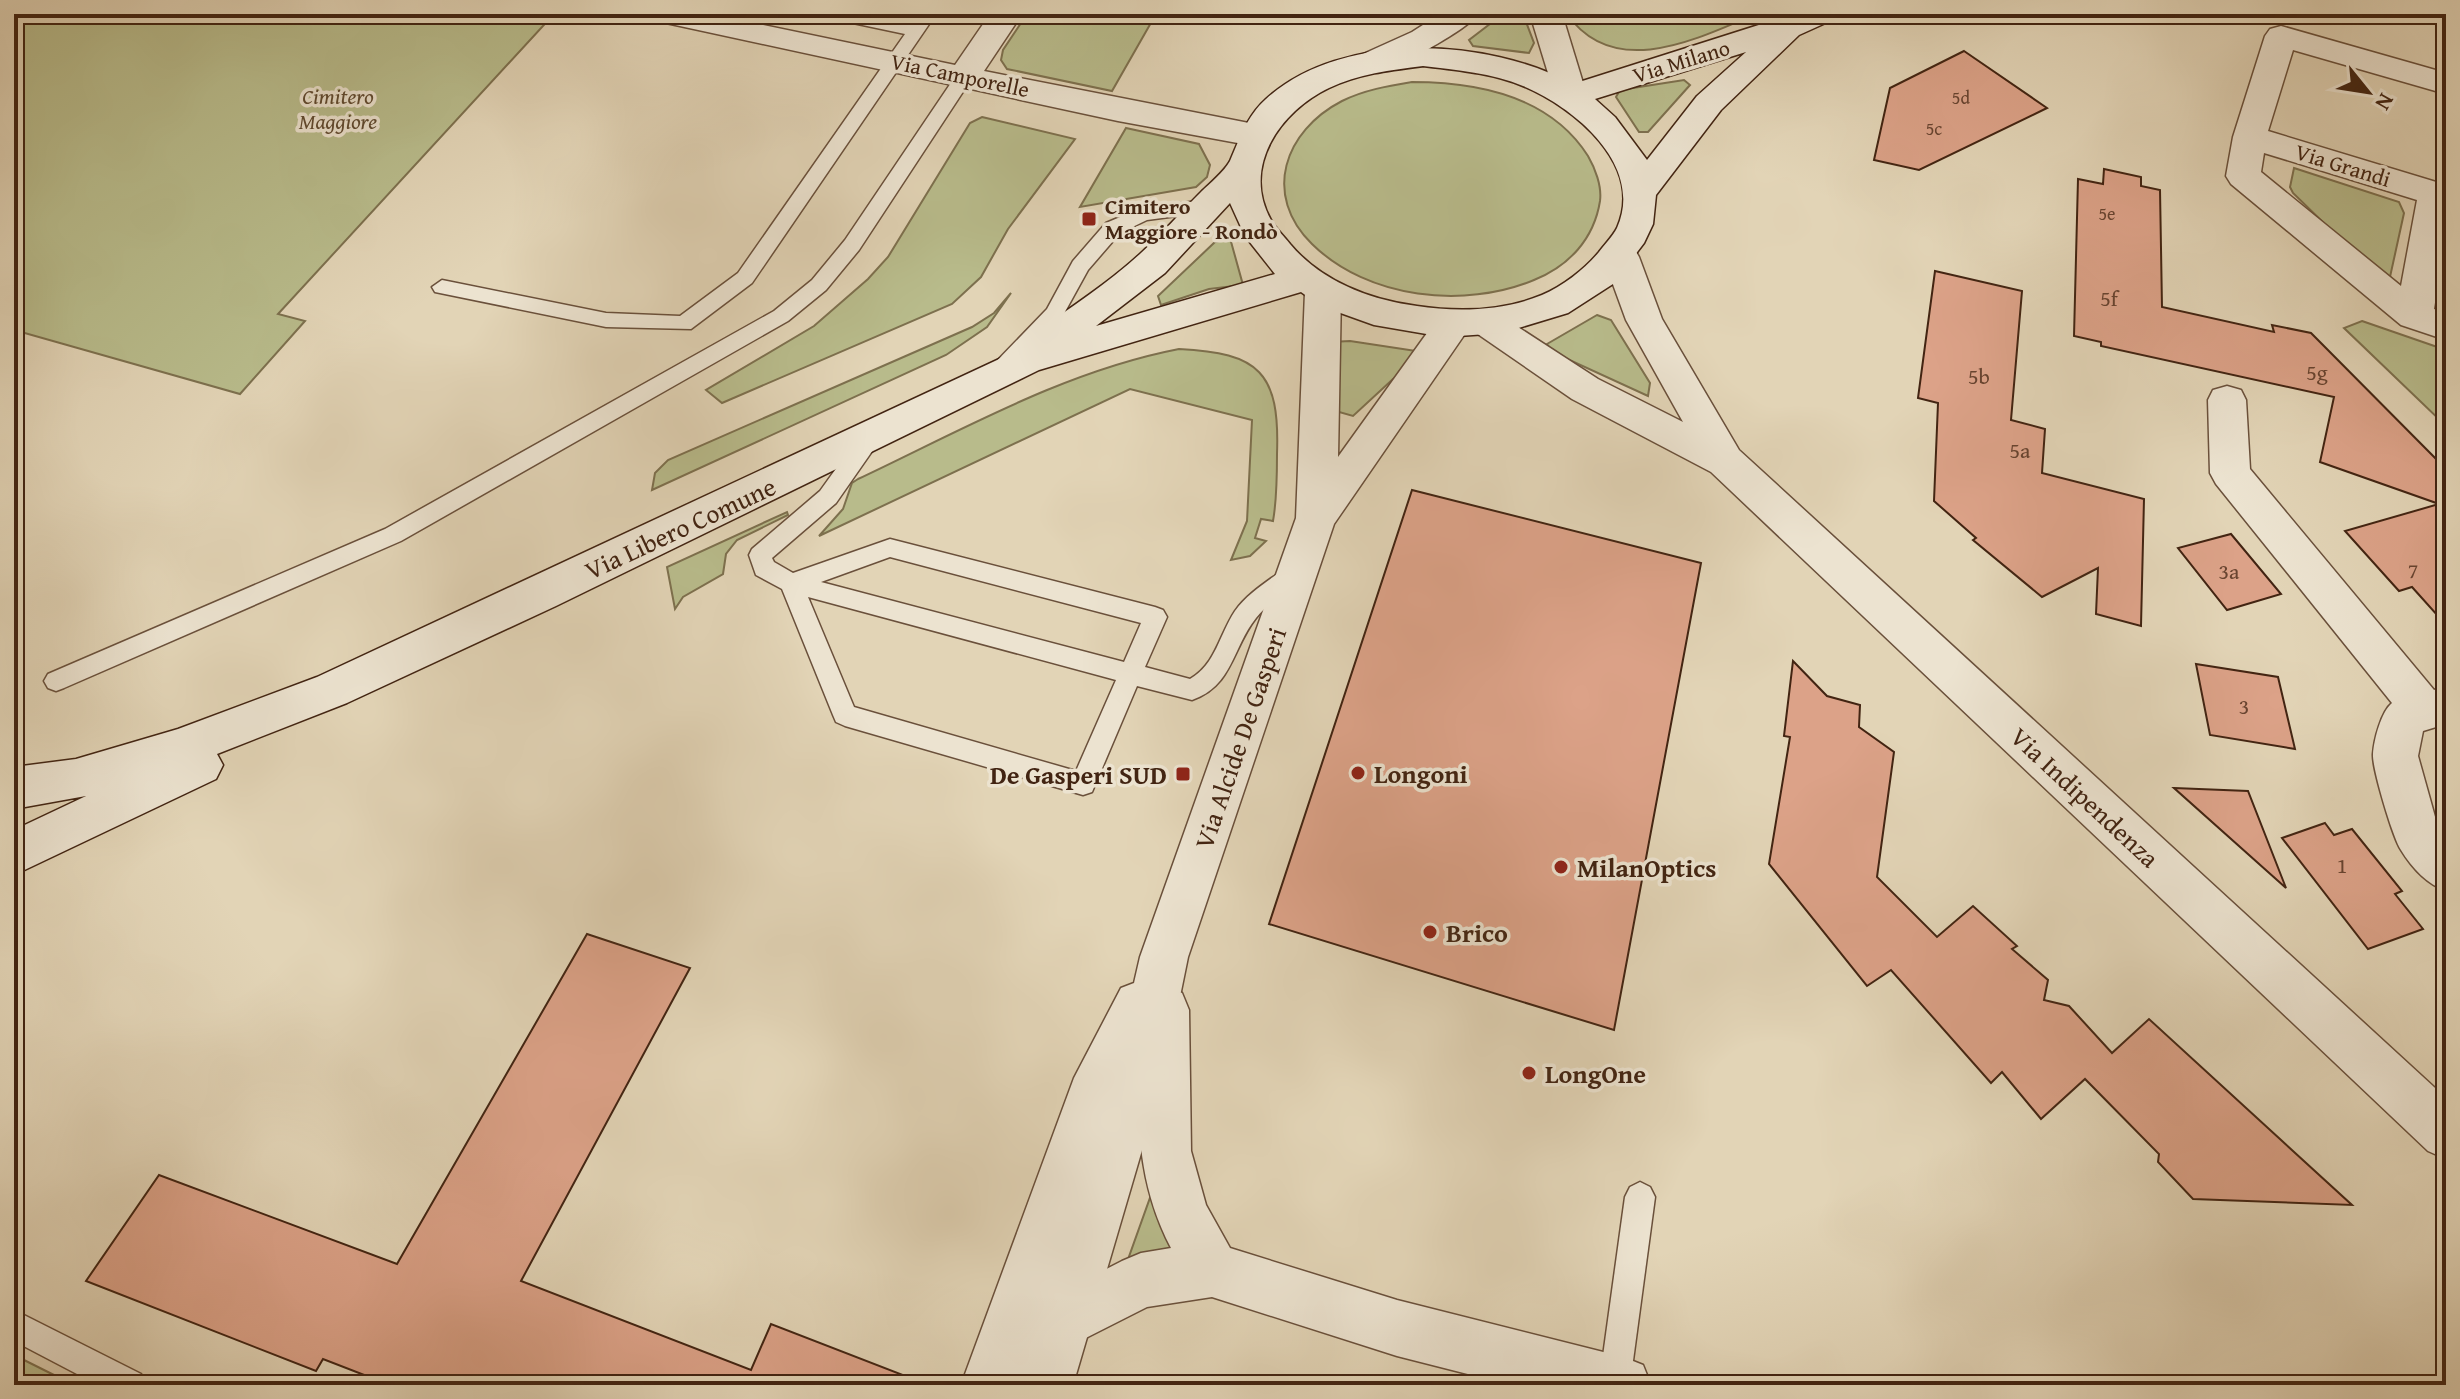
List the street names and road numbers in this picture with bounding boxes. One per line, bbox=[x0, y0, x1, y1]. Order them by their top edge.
street label: Via Milano bbox=[1628, 31, 1734, 91]
street label: Via Camporelle bbox=[888, 45, 1032, 105]
street label: Via Grandi bbox=[2291, 135, 2395, 195]
street label: Via Libero Comune bbox=[578, 467, 782, 589]
street label: Via Alcide De Gasperi bbox=[1184, 622, 1296, 854]
street label: Via Indipendenza bbox=[2002, 718, 2169, 877]

